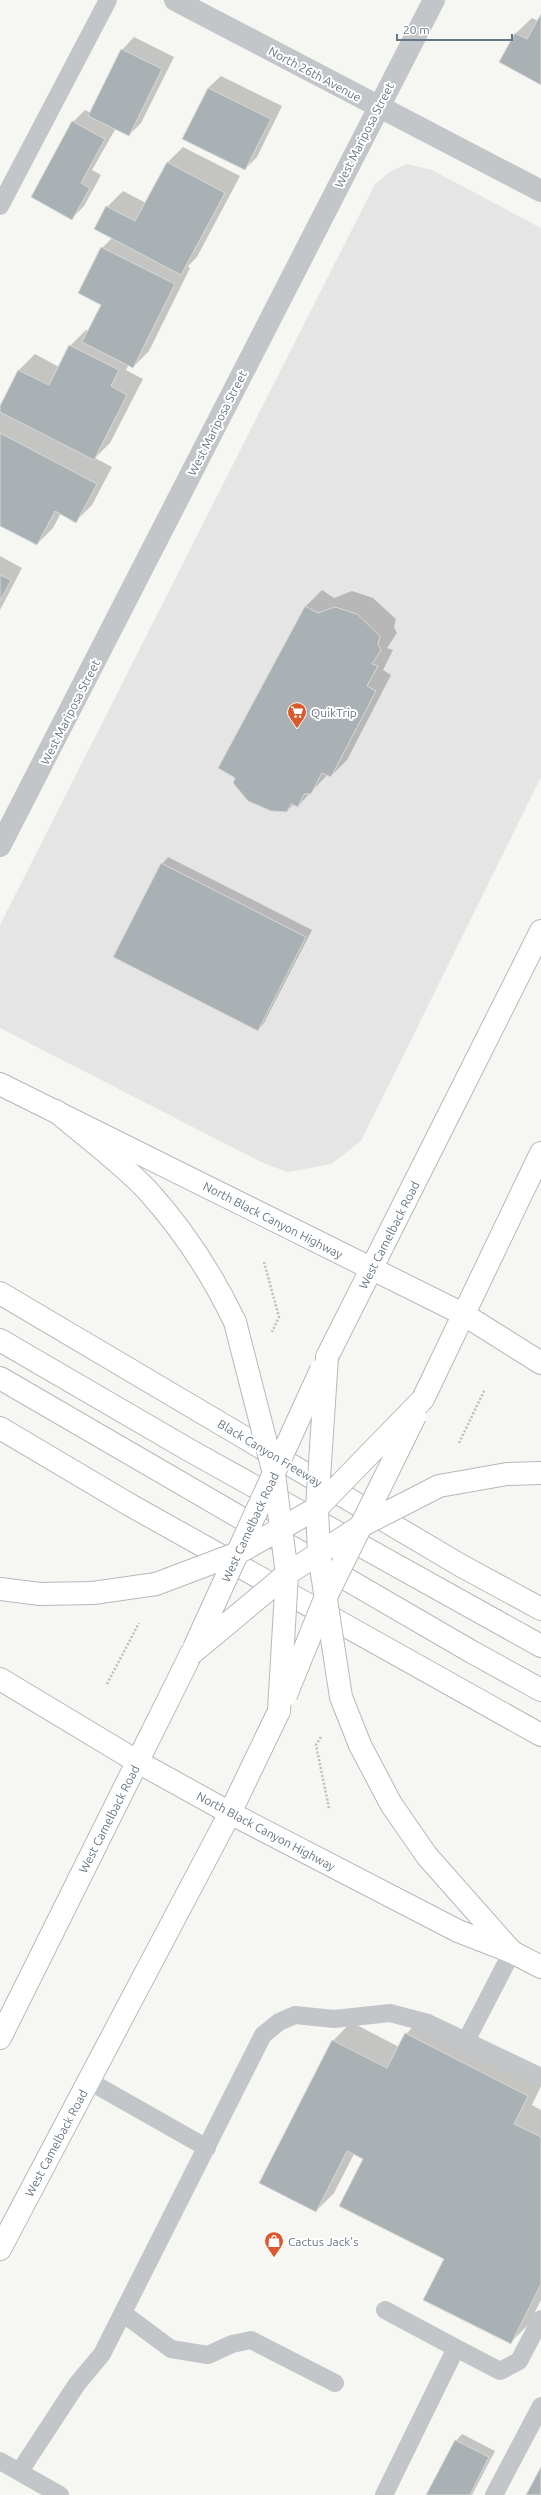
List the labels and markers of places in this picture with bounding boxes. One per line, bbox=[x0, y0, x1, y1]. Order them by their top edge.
supermarket icon: QuikTrip bbox=[286, 701, 308, 729]
place label: QuikTrip bbox=[311, 706, 357, 719]
shop icon: Cactus Jack's bbox=[263, 2230, 285, 2258]
place label: Cactus Jack's bbox=[288, 2235, 358, 2248]

